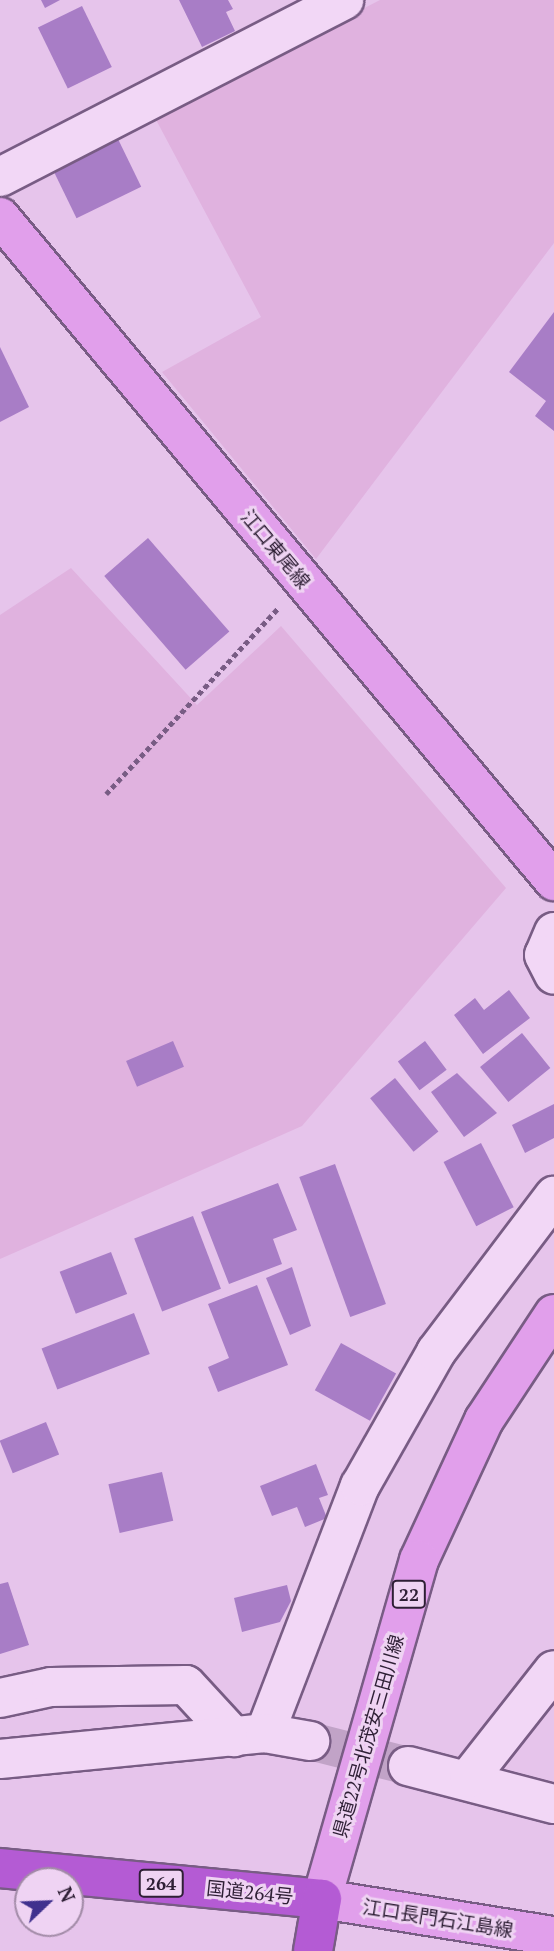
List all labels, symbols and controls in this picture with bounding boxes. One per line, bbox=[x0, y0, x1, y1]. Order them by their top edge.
street label: 江口東尾線 bbox=[237, 505, 315, 593]
road number: 22 bbox=[392, 1580, 426, 1609]
street label: 県道22号北茂安三田川線 bbox=[328, 1632, 408, 1840]
north arrow bbox=[14, 1867, 84, 1937]
road number: 264 bbox=[138, 1868, 184, 1898]
street label: 国道264号 bbox=[205, 1876, 295, 1908]
text: N bbox=[53, 1883, 81, 1906]
street label: 江口長門石江島線 bbox=[361, 1895, 515, 1941]

